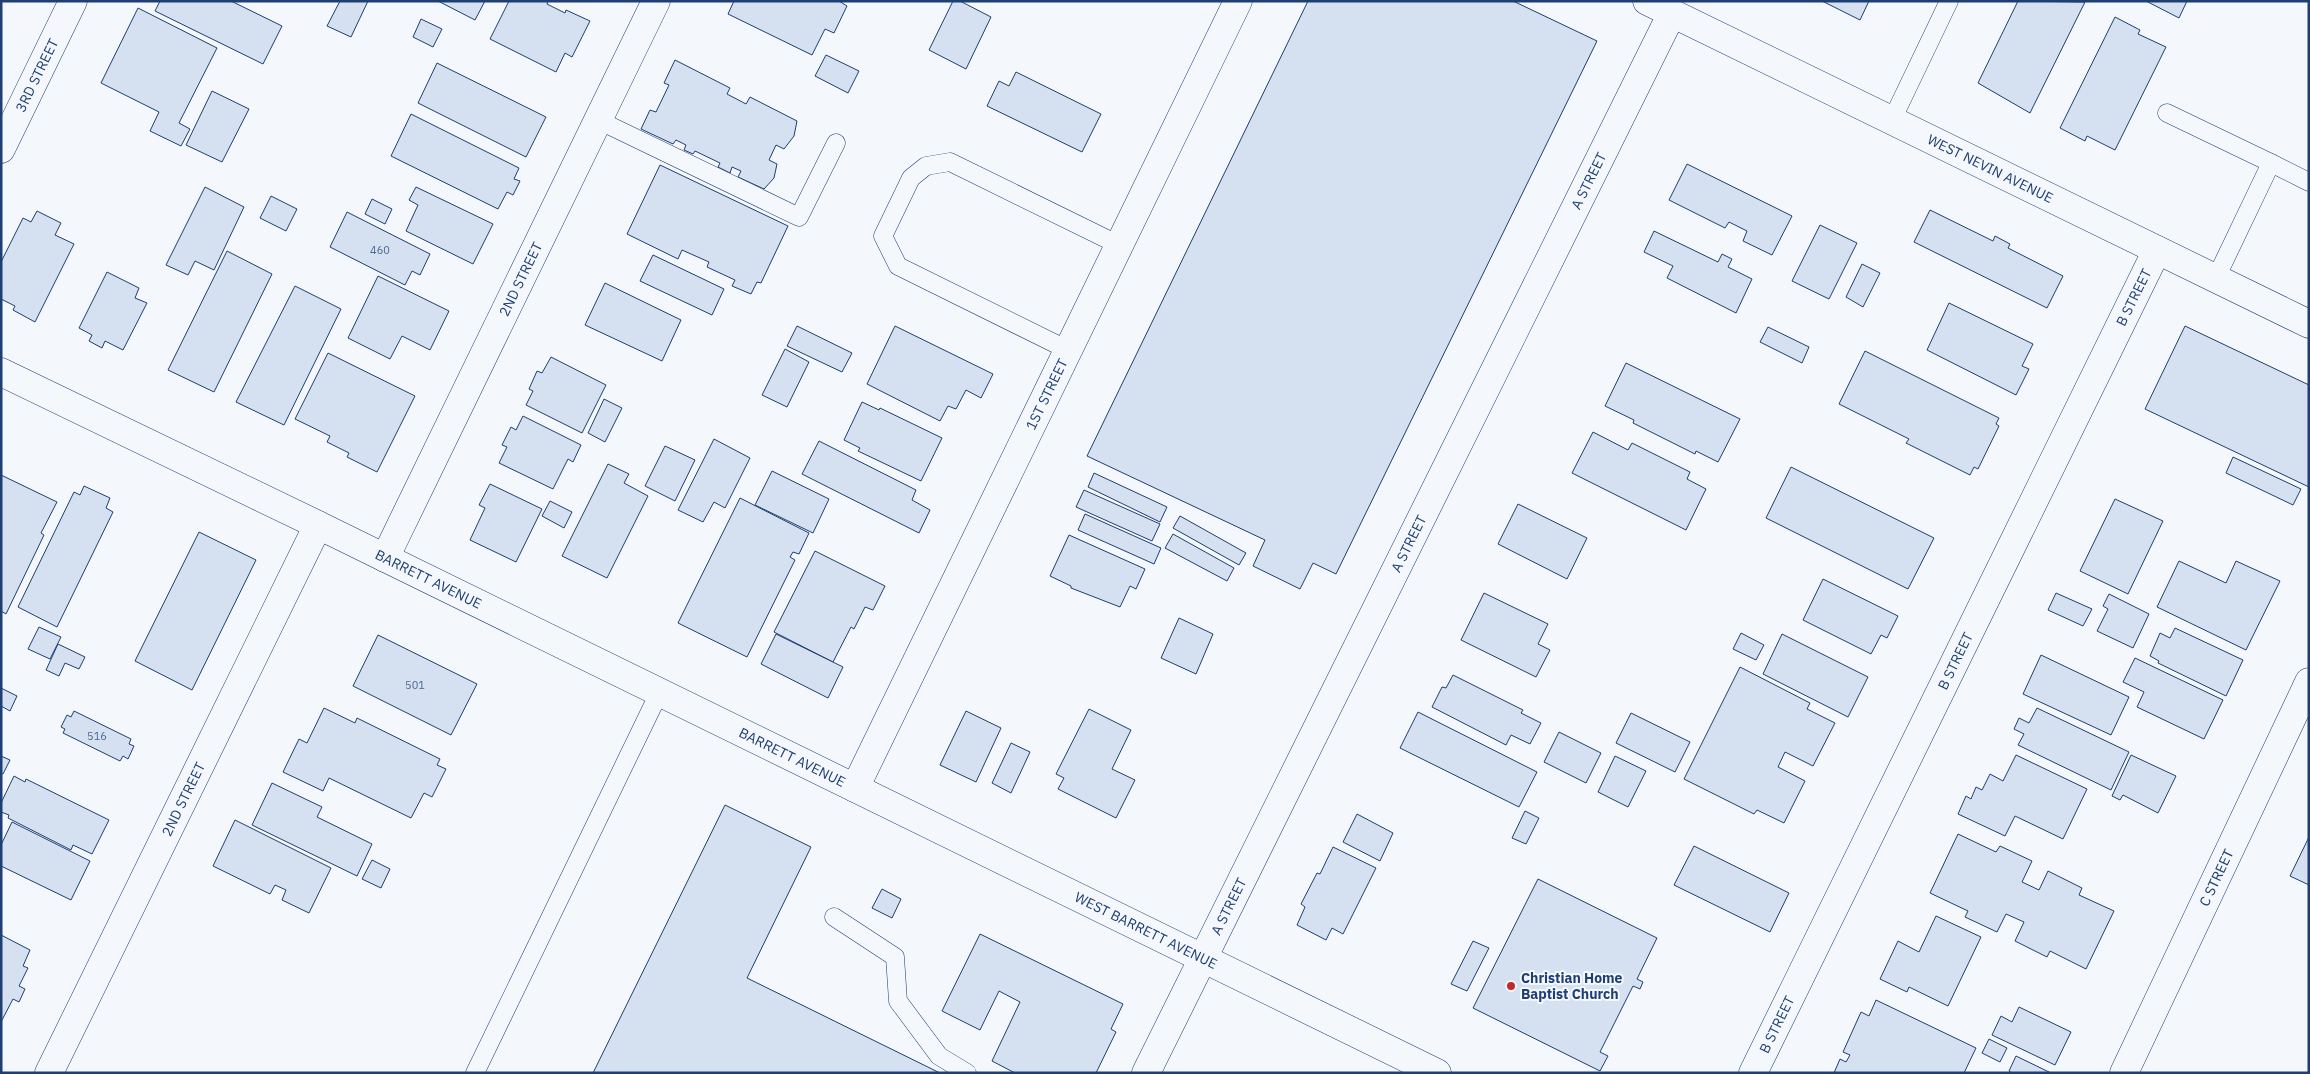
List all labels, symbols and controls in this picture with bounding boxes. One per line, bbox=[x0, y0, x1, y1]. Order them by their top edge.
street label: 3RD STREET bbox=[11, 36, 62, 115]
street label: WEST NEVIN AVENUE bbox=[1924, 130, 2056, 207]
street label: A STREET bbox=[1567, 149, 1610, 212]
street label: 2ND STREET bbox=[495, 239, 546, 319]
house number: 460 bbox=[370, 243, 390, 257]
street label: B STREET bbox=[2112, 266, 2155, 329]
street label: 1ST STREET bbox=[1022, 356, 1072, 433]
street label: A STREET bbox=[1387, 512, 1430, 575]
street label: BARRETT AVENUE bbox=[372, 545, 485, 613]
street label: B STREET bbox=[1934, 629, 1977, 693]
house number: 501 bbox=[405, 678, 425, 692]
street label: BARRETT AVENUE bbox=[736, 724, 848, 791]
house number: 516 bbox=[87, 729, 107, 743]
street label: 2ND STREET bbox=[158, 759, 209, 839]
street label: C STREET bbox=[2195, 846, 2238, 909]
street label: A STREET bbox=[1207, 875, 1250, 938]
street label: WEST BARRETT AVENUE bbox=[1072, 888, 1220, 973]
place label: Christian Home Baptist Church bbox=[1521, 969, 1623, 1003]
marker: Christian Home Baptist Church bbox=[1505, 980, 1517, 992]
street label: B STREET bbox=[1755, 993, 1798, 1056]

